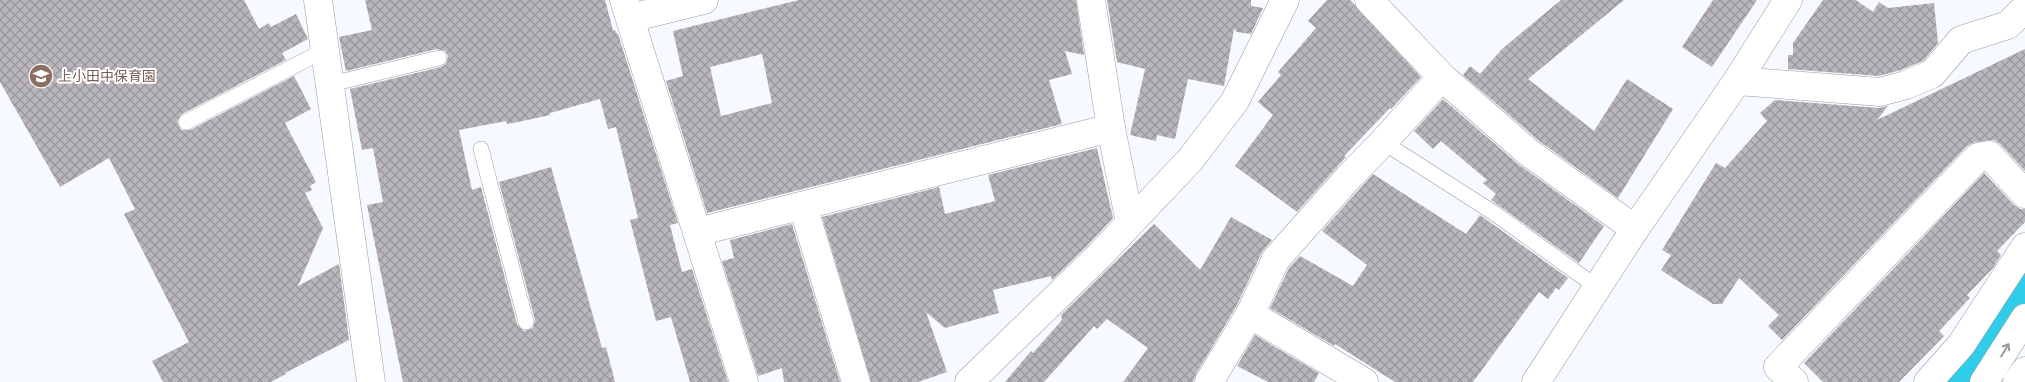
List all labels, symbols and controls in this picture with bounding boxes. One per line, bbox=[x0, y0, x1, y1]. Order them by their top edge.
school or university icon: 上小田中保育園 bbox=[28, 63, 54, 89]
place label: 上小田中保育園 bbox=[58, 68, 156, 84]
one-way arrow bbox=[2000, 343, 2010, 357]

